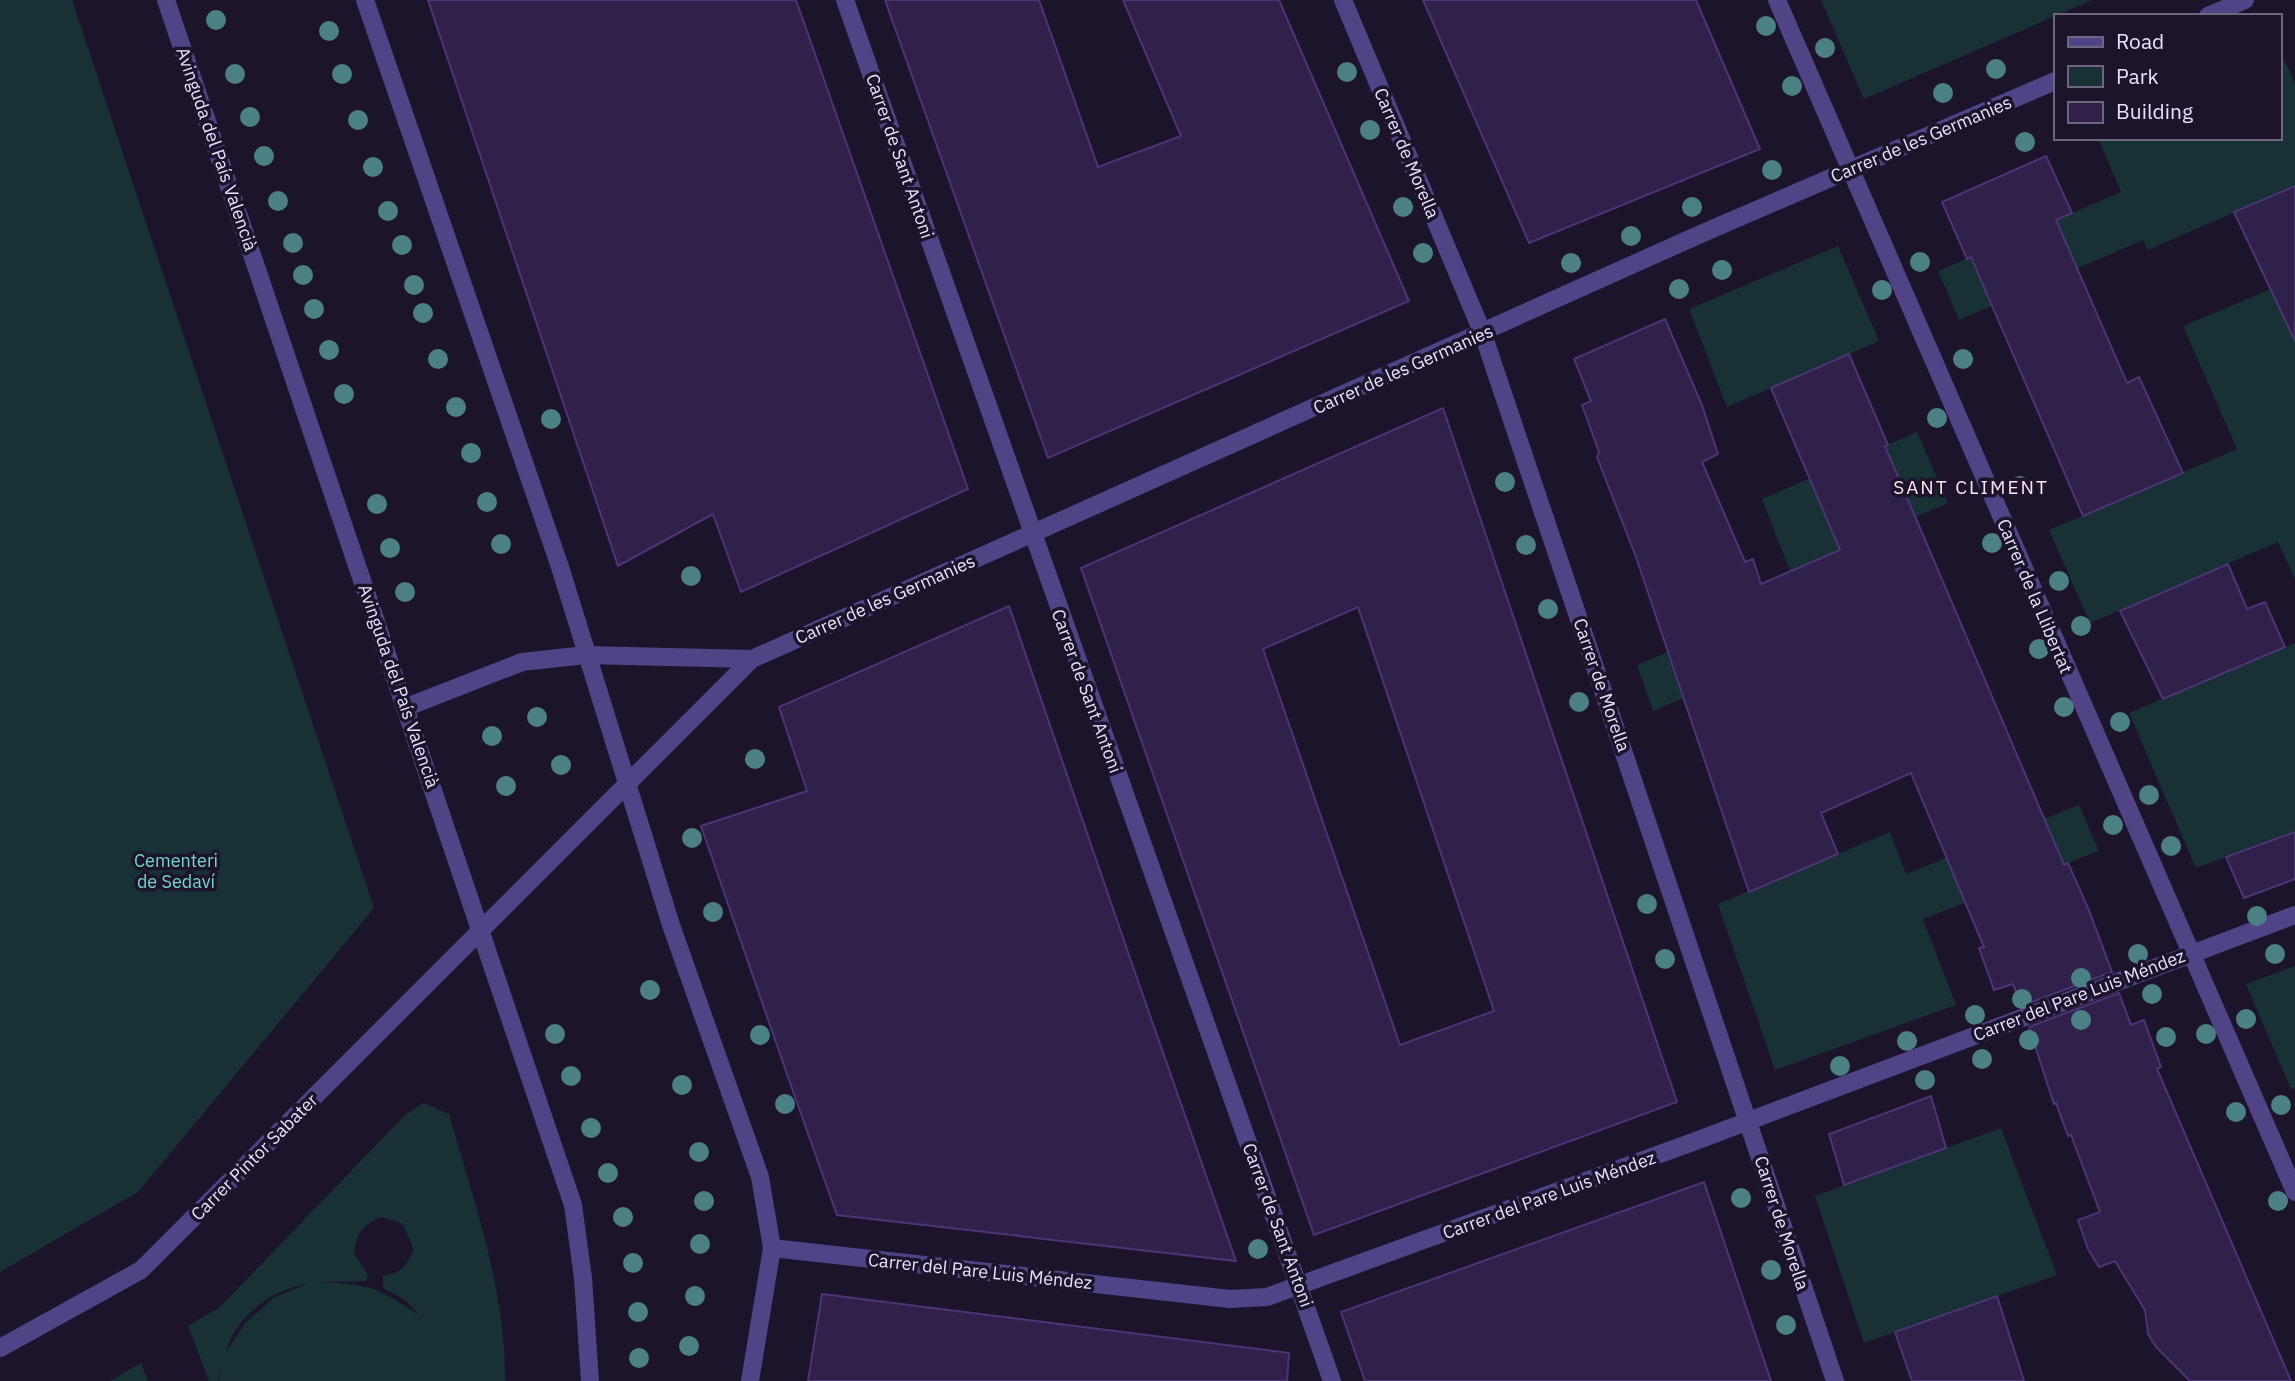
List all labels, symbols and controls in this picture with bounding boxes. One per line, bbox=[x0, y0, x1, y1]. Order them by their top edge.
legend bbox=[2054, 14, 2281, 140]
text: Road bbox=[2116, 27, 2164, 55]
street label: Avinguda del País Valencià bbox=[171, 44, 263, 254]
text: Park bbox=[2116, 62, 2159, 90]
street label: Carrer de Sant Antoni bbox=[861, 71, 939, 241]
street label: Carrer de Morella bbox=[1369, 84, 1445, 222]
street label: Carrer de les Germanies bbox=[1827, 90, 2015, 188]
text: Building bbox=[2116, 97, 2193, 125]
street label: Carrer de les Germanies bbox=[1309, 319, 1497, 419]
district label: SANT CLIMENT bbox=[1893, 475, 2049, 499]
street label: Carrer de la Llibertat bbox=[1992, 515, 2078, 677]
street label: Carrer de les Germanies bbox=[791, 549, 979, 649]
street label: Avinguda del País Valencià bbox=[353, 581, 445, 791]
street label: Carrer de Sant Antoni bbox=[1047, 606, 1127, 776]
street label: Carrer de Morella bbox=[1568, 615, 1636, 755]
park label: Cementeri de Sedaví bbox=[134, 849, 218, 893]
street label: Carrer del Pare Luis Méndez bbox=[1970, 944, 2188, 1046]
street label: Carrer Pintor Sabater bbox=[186, 1088, 323, 1225]
street label: Carrer de Sant Antoni bbox=[1238, 1140, 1318, 1310]
street label: Carrer del Pare Luis Méndez bbox=[1439, 1146, 1659, 1244]
street label: Carrer de Morella bbox=[1749, 1153, 1815, 1293]
street label: Carrer del Pare Luis Méndez bbox=[867, 1248, 1093, 1294]

